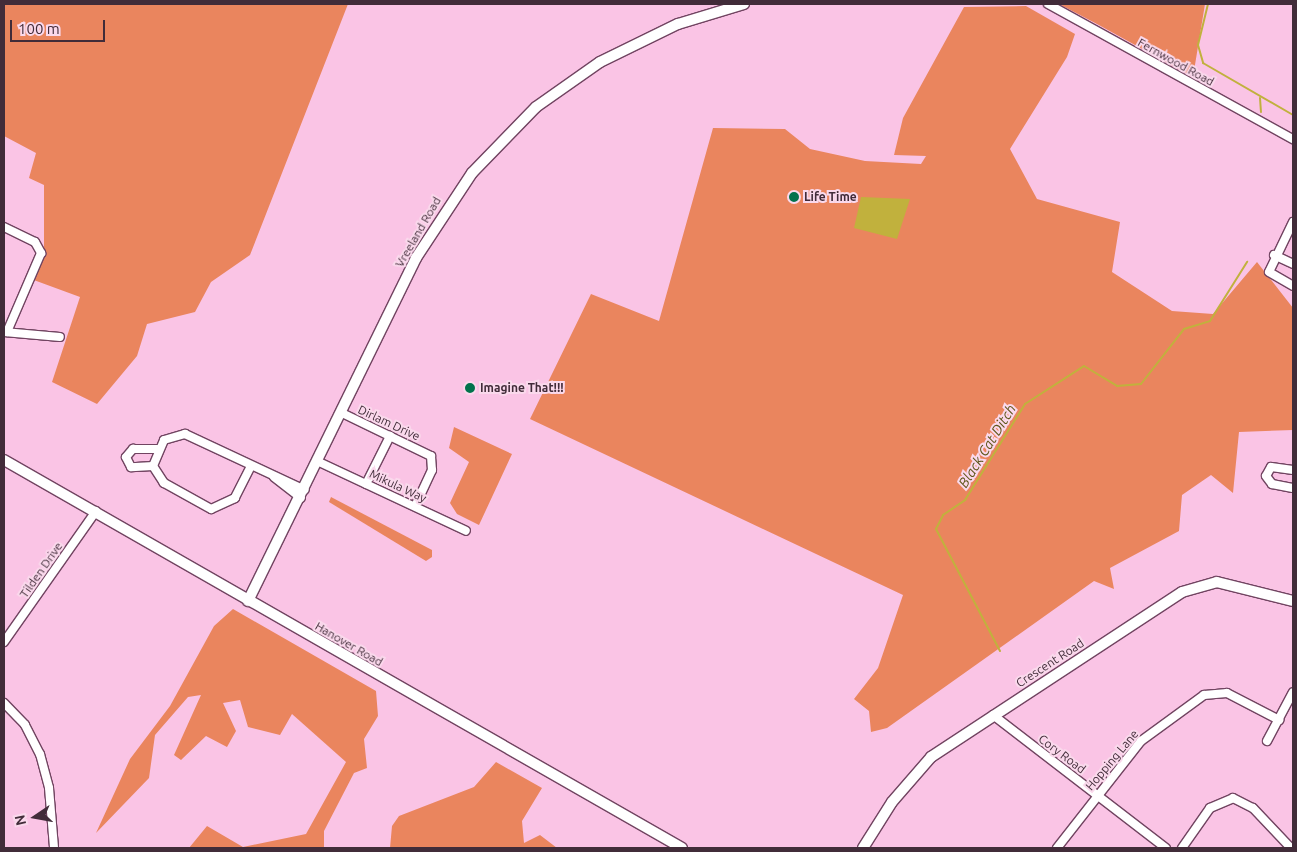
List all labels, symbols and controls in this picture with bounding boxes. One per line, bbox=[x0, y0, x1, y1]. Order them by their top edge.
scale bar bbox=[12, 10, 108, 42]
text: 100 m bbox=[18, 20, 60, 37]
street label: Fernwood Road bbox=[1135, 35, 1217, 89]
place label: Life Time bbox=[804, 190, 857, 204]
marker: Life Time bbox=[788, 191, 800, 203]
street label: Vreeland Road bbox=[392, 194, 444, 270]
place label: Imagine That!!! bbox=[480, 381, 564, 395]
marker: Imagine That!!! bbox=[464, 382, 476, 394]
water label: Black Cat Ditch bbox=[955, 401, 1019, 491]
street label: Dirlam Drive bbox=[356, 402, 422, 444]
street label: Mikula Way bbox=[367, 467, 429, 505]
street label: Tilden Drive bbox=[17, 539, 65, 601]
street label: Hanover Road bbox=[313, 619, 385, 669]
street label: Crescent Road bbox=[1013, 636, 1087, 690]
street label: Hopping Lane bbox=[1083, 727, 1141, 793]
street label: Cory Road bbox=[1036, 732, 1088, 776]
north arrow bbox=[10, 792, 60, 842]
text: N bbox=[11, 813, 29, 827]

